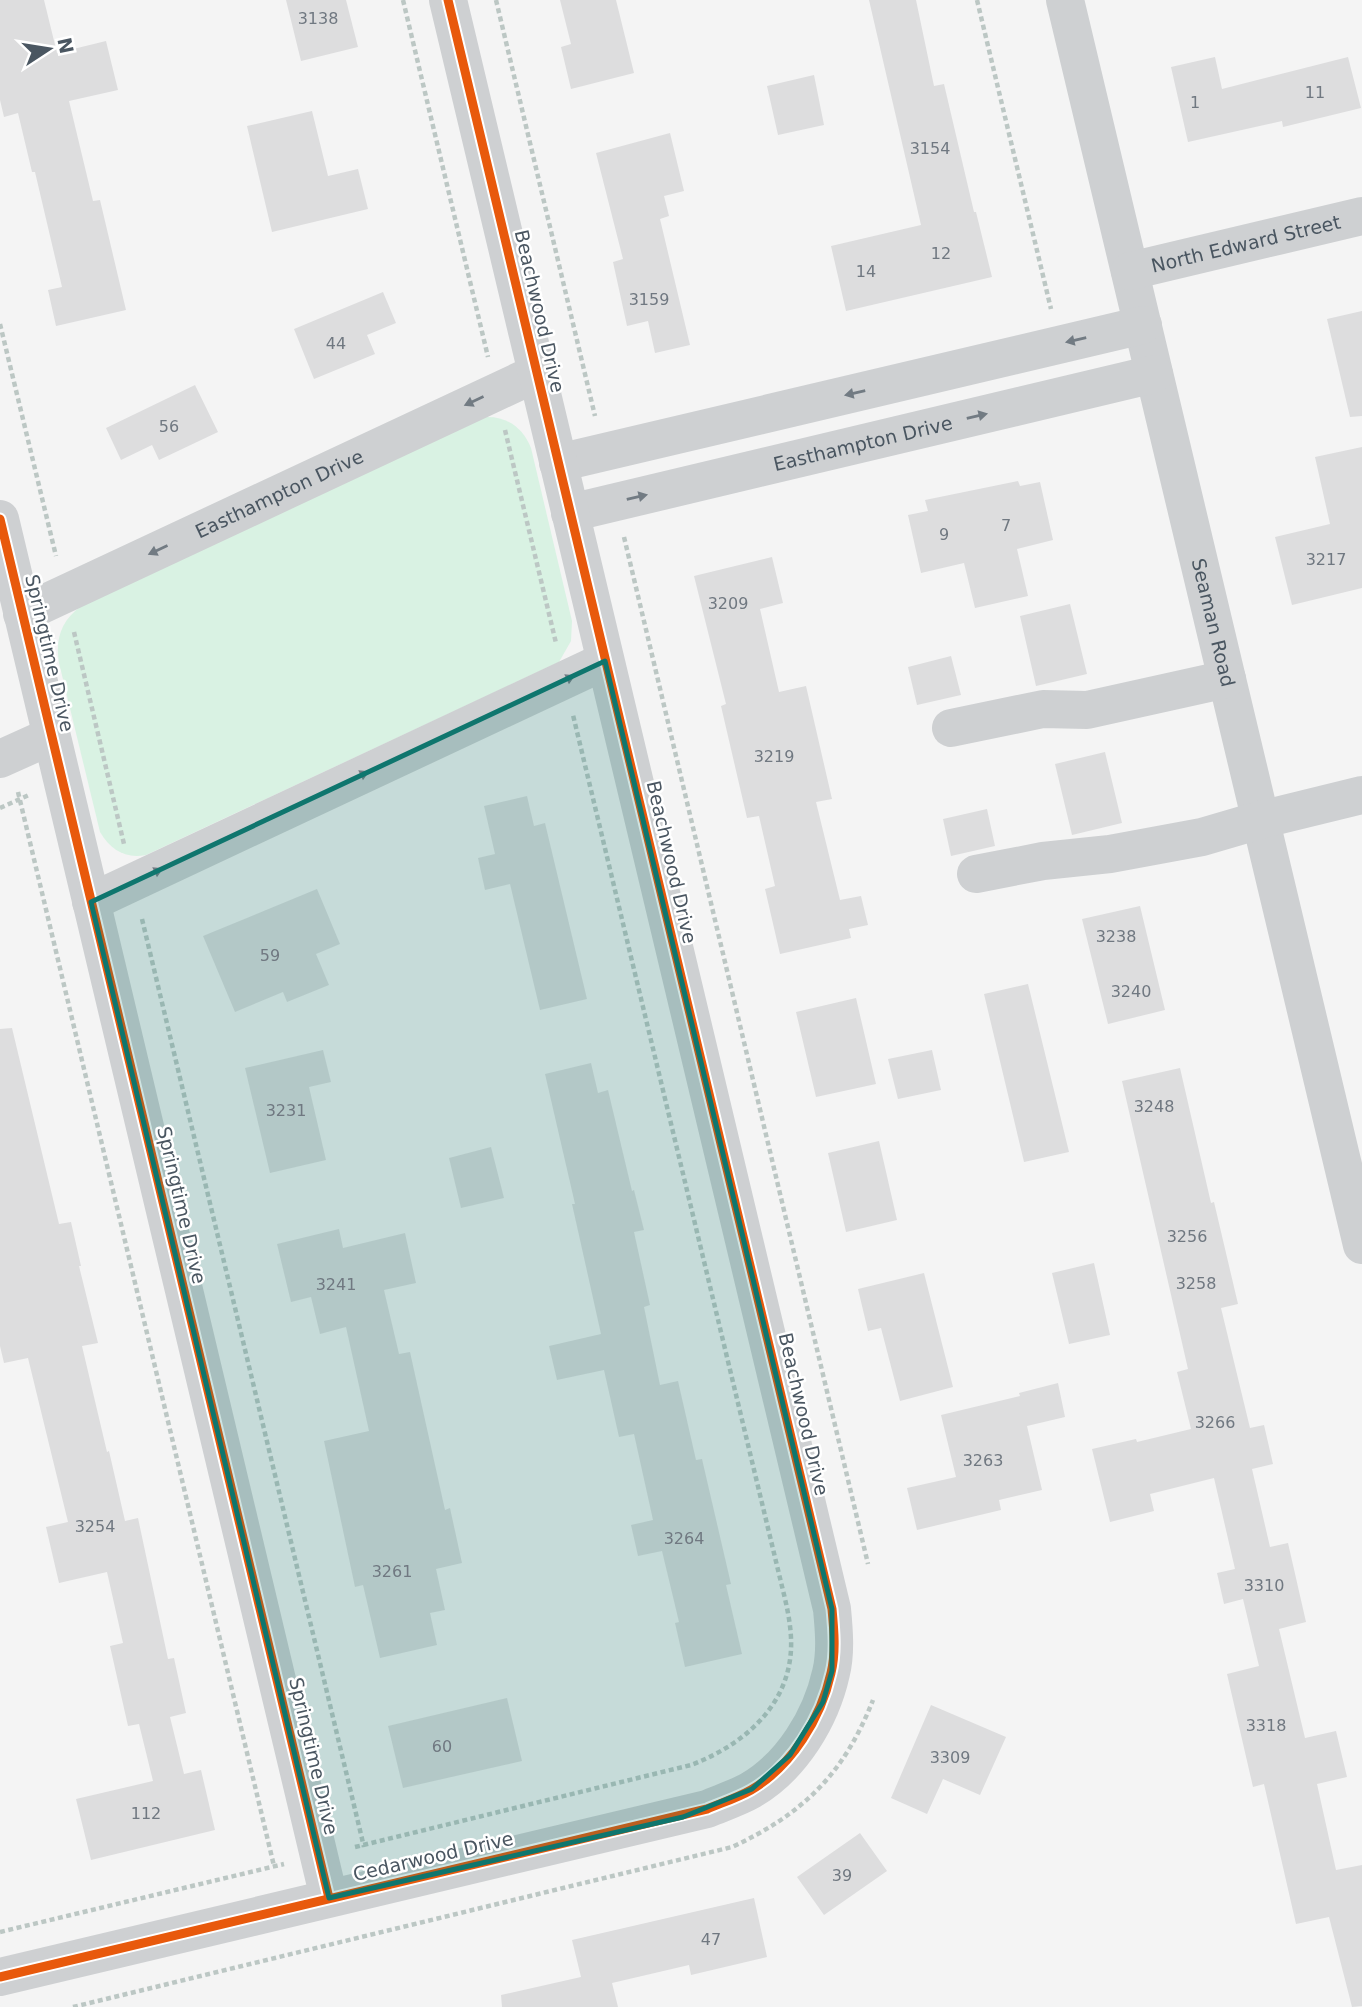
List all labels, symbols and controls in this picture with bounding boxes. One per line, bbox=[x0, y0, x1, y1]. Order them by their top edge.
house number: 3138 bbox=[298, 9, 338, 28]
north arrow bbox=[14, 14, 84, 84]
text: N bbox=[53, 35, 78, 56]
house number: 11 bbox=[1305, 83, 1325, 102]
house number: 1 bbox=[1190, 93, 1200, 112]
house number: 3154 bbox=[910, 139, 950, 158]
street label: North Edward Street bbox=[1149, 210, 1343, 277]
street label: Beachwood Drive bbox=[511, 227, 569, 395]
house number: 12 bbox=[931, 244, 951, 263]
house number: 14 bbox=[856, 262, 876, 281]
house number: 3159 bbox=[629, 290, 669, 309]
house number: 44 bbox=[326, 334, 346, 353]
one-way arrow bbox=[1065, 335, 1087, 346]
one-way arrow bbox=[844, 388, 866, 399]
one-way arrow bbox=[464, 396, 485, 407]
one-way arrow bbox=[966, 410, 988, 421]
street label: Easthampton Drive bbox=[771, 411, 954, 475]
house number: 56 bbox=[159, 417, 179, 436]
street label: Easthampton Drive bbox=[192, 445, 367, 542]
one-way arrow bbox=[626, 492, 648, 503]
house number: 7 bbox=[1001, 516, 1011, 535]
house number: 9 bbox=[939, 525, 949, 544]
one-way arrow bbox=[148, 545, 168, 556]
house number: 3217 bbox=[1306, 550, 1346, 569]
street label: Seaman Road bbox=[1188, 556, 1239, 689]
street label: Springtime Drive bbox=[21, 572, 79, 734]
house number: 3209 bbox=[708, 594, 748, 613]
one-way arrow bbox=[555, 674, 575, 686]
house number: 3219 bbox=[754, 747, 794, 766]
one-way arrow bbox=[349, 771, 369, 782]
street label: Beachwood Drive bbox=[643, 778, 701, 946]
one-way arrow bbox=[143, 867, 163, 879]
house number: 3238 bbox=[1096, 927, 1136, 946]
house number: 59 bbox=[260, 946, 280, 965]
house number: 3240 bbox=[1111, 982, 1151, 1001]
house number: 3248 bbox=[1134, 1097, 1174, 1116]
house number: 3231 bbox=[266, 1101, 306, 1120]
street label: Springtime Drive bbox=[153, 1124, 211, 1286]
house number: 3256 bbox=[1167, 1227, 1207, 1246]
house number: 3258 bbox=[1176, 1274, 1216, 1293]
house number: 3241 bbox=[316, 1275, 356, 1294]
street label: Beachwood Drive bbox=[775, 1330, 833, 1498]
house number: 3266 bbox=[1195, 1413, 1235, 1432]
house number: 3263 bbox=[963, 1451, 1003, 1470]
house number: 3254 bbox=[75, 1517, 115, 1536]
house number: 3264 bbox=[664, 1529, 704, 1548]
house number: 3261 bbox=[372, 1562, 412, 1581]
house number: 3310 bbox=[1244, 1576, 1284, 1595]
street label: Springtime Drive bbox=[285, 1675, 343, 1837]
house number: 3318 bbox=[1246, 1716, 1286, 1735]
house number: 60 bbox=[432, 1737, 452, 1756]
house number: 3309 bbox=[930, 1748, 970, 1767]
house number: 112 bbox=[131, 1804, 161, 1823]
street label: Cedarwood Drive bbox=[351, 1827, 515, 1885]
house number: 39 bbox=[832, 1866, 852, 1885]
house number: 47 bbox=[701, 1930, 721, 1949]

